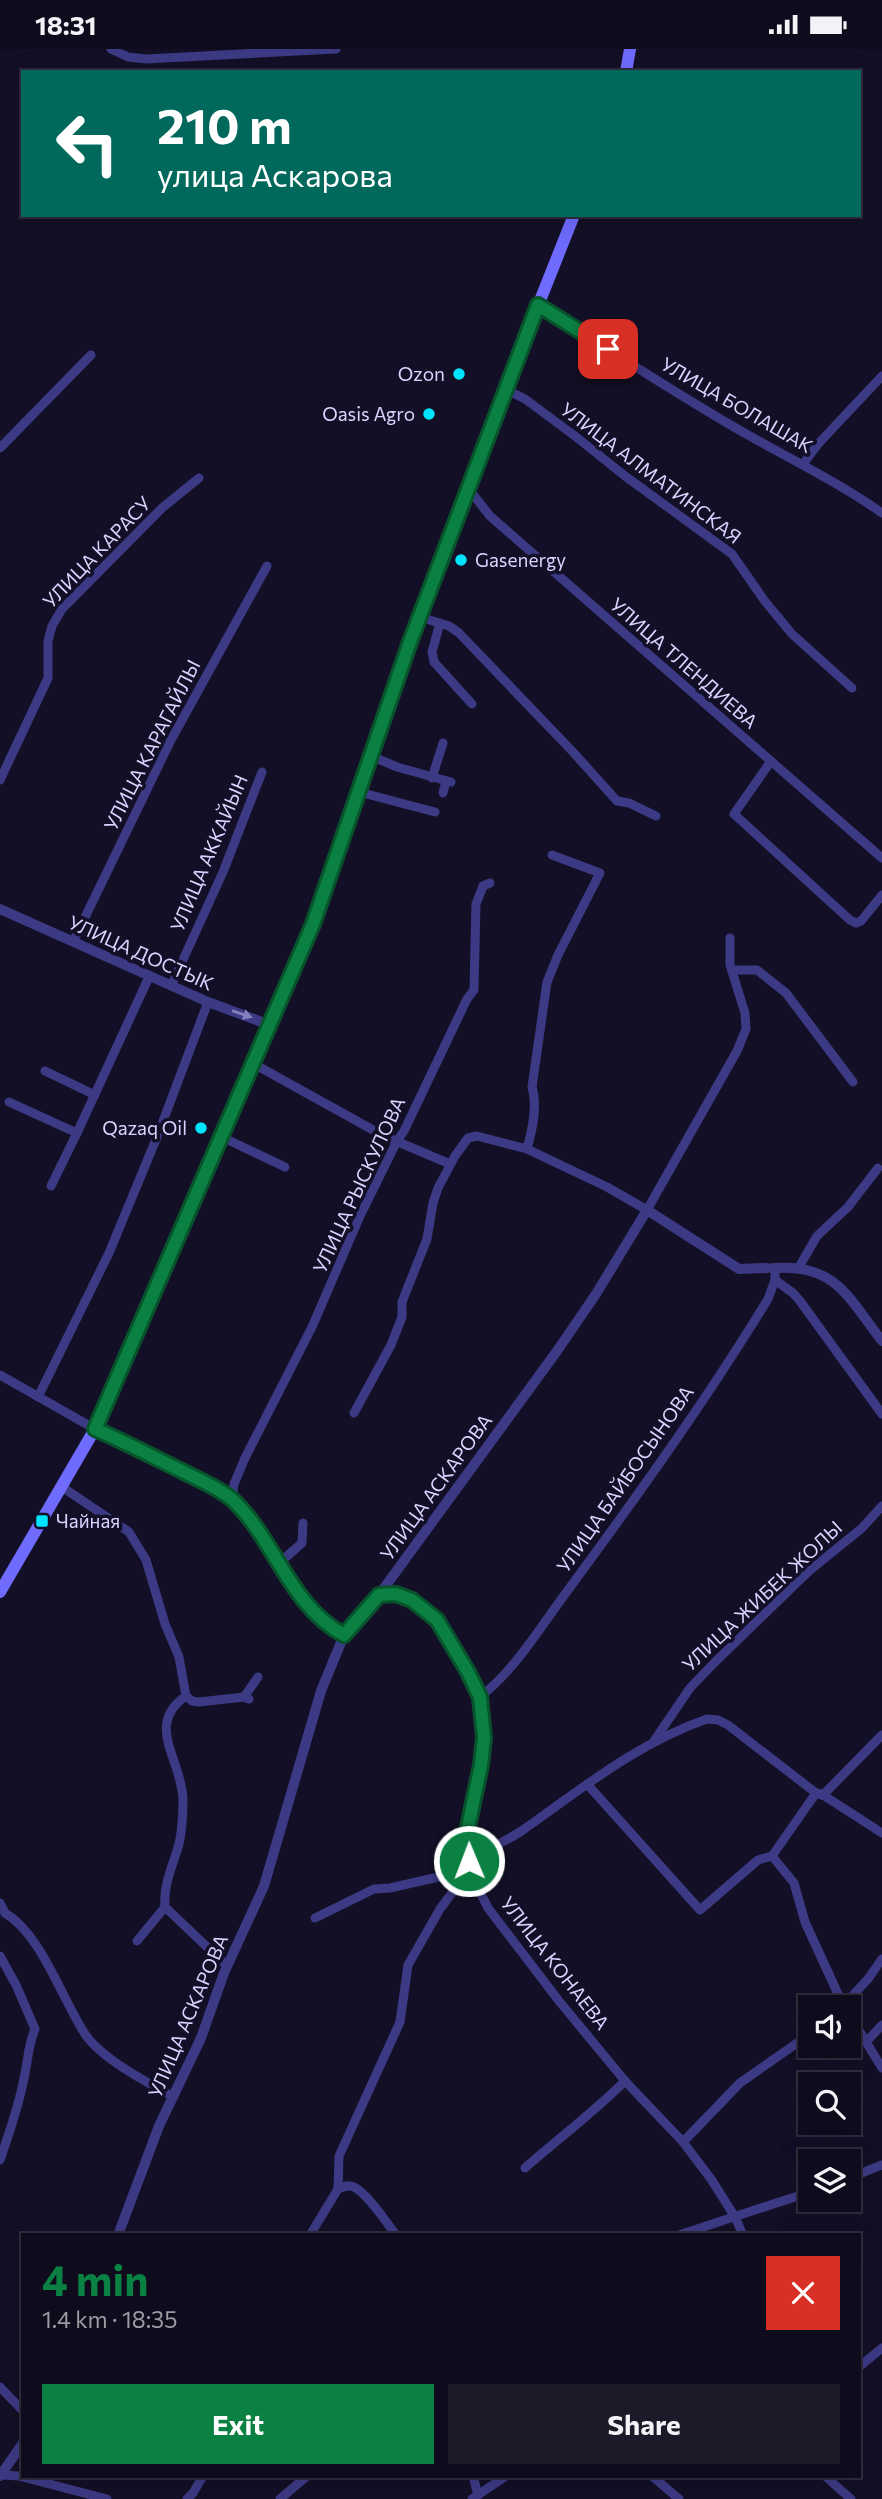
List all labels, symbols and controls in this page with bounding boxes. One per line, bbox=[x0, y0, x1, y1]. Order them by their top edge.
text: 18:31 bbox=[35, 9, 97, 40]
text: 210 m bbox=[157, 94, 292, 154]
icon: left bbox=[42, 98, 133, 189]
text: улица Аскарова bbox=[157, 154, 393, 194]
pin bbox=[578, 319, 638, 379]
icon: arrive bbox=[589, 330, 627, 368]
street label: УЛИЦА БОЛАШАК bbox=[657, 352, 817, 457]
place label: Ozon bbox=[398, 362, 445, 385]
marker: Ozon bbox=[451, 366, 467, 382]
street label: УЛИЦА АЛМАТИНСКАЯ bbox=[556, 397, 746, 548]
place label: Oasis Agro bbox=[322, 402, 415, 425]
marker: Oasis Agro bbox=[421, 406, 437, 422]
street label: УЛИЦА КАРАСУ bbox=[38, 491, 156, 612]
place label: Gasenergy bbox=[475, 548, 566, 571]
marker: Gasenergy bbox=[453, 552, 469, 568]
street label: УЛИЦА ТЛЕНДИЕВА bbox=[606, 592, 763, 733]
street label: УЛИЦА КАРАГАЙЛЫ bbox=[98, 656, 205, 834]
street label: УЛИЦА АККАЙЫН bbox=[165, 771, 252, 935]
street label: УЛИЦА ДОСТЫК bbox=[65, 910, 217, 995]
one-way arrow bbox=[232, 1009, 253, 1020]
street label: УЛИЦА РЫСКУЛОВА bbox=[308, 1093, 409, 1277]
place label: Qazaq Oil bbox=[102, 1116, 187, 1139]
marker: Qazaq Oil bbox=[193, 1120, 209, 1136]
street label: УЛИЦА БАЙБОСЫНОВА bbox=[551, 1381, 698, 1577]
street label: УЛИЦА АСКАРОВА bbox=[375, 1409, 496, 1564]
place label: Чайная bbox=[56, 1509, 120, 1532]
marker: Чайная bbox=[34, 1513, 50, 1529]
street label: УЛИЦА ЖИБЕК ЖОЛЫ bbox=[677, 1516, 846, 1676]
position arrow bbox=[432, 1824, 506, 1898]
street label: УЛИЦА КОНАЕВА bbox=[496, 1892, 614, 2034]
street label: УЛИЦА АСКАРОВА bbox=[143, 1931, 232, 2101]
map controls bbox=[798, 1995, 861, 2212]
button: sound bbox=[798, 1995, 861, 2058]
button: search bbox=[798, 2072, 861, 2135]
button: layers bbox=[798, 2149, 861, 2212]
text: 4 min bbox=[42, 2253, 148, 2305]
button: close bbox=[766, 2256, 840, 2330]
text: 1.4 km · 18:35 bbox=[42, 2305, 177, 2333]
button: Exit bbox=[42, 2384, 434, 2464]
button: Share bbox=[448, 2384, 840, 2464]

